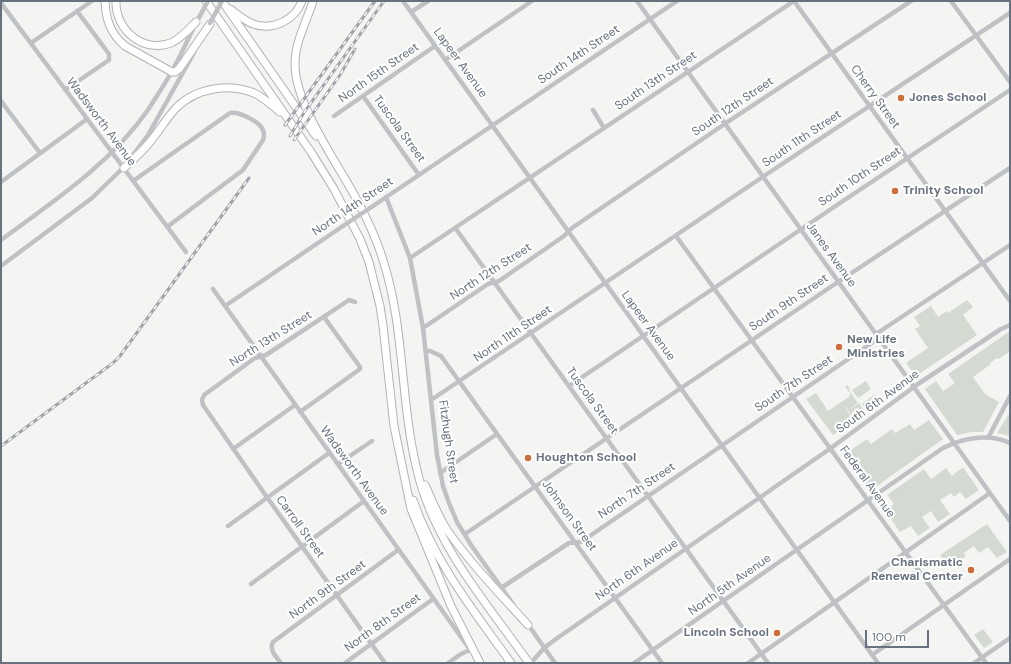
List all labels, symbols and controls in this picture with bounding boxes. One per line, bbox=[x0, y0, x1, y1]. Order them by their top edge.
street label: South 14th Street bbox=[535, 22, 623, 88]
street label: Lapeer Avenue bbox=[430, 25, 490, 101]
street label: North 15th Street bbox=[336, 40, 422, 106]
street label: South 13th Street bbox=[612, 48, 700, 114]
street label: Cherry Street bbox=[847, 62, 903, 132]
street label: South 12th Street bbox=[690, 74, 776, 140]
street label: Wadsworth Avenue bbox=[63, 75, 139, 169]
place label: Jones School bbox=[909, 91, 986, 105]
street label: Tuscola Street bbox=[370, 93, 428, 165]
marker: Jones School bbox=[896, 93, 906, 103]
street label: South 11th Street bbox=[760, 107, 844, 171]
street label: South 10th Street bbox=[816, 144, 904, 210]
street label: North 14th Street bbox=[310, 175, 396, 239]
place label: Trinity School bbox=[903, 184, 984, 198]
marker: Trinity School bbox=[890, 186, 900, 196]
street label: Janes Avenue bbox=[803, 220, 859, 290]
street label: North 12th Street bbox=[448, 240, 534, 304]
street label: South 9th Street bbox=[747, 271, 831, 335]
street label: Lapeer Avenue bbox=[618, 288, 678, 364]
street label: North 11th Street bbox=[471, 303, 555, 365]
street label: North 13th Street bbox=[227, 308, 315, 370]
place label: New Life Ministries bbox=[847, 333, 905, 361]
marker: New Life Ministries bbox=[834, 342, 844, 352]
street label: South 7th Street bbox=[752, 353, 836, 415]
street label: Tuscola Street bbox=[563, 365, 621, 437]
street label: South 6th Avenue bbox=[834, 367, 922, 437]
street label: Fitzhugh Street bbox=[435, 399, 461, 485]
street label: Wadsworth Avenue bbox=[317, 424, 391, 518]
street label: Federal Avenue bbox=[836, 443, 898, 521]
place label: Houghton School bbox=[536, 451, 636, 465]
marker: Houghton School bbox=[523, 453, 533, 463]
street label: North 7th Street bbox=[596, 460, 678, 522]
street label: Johnson Street bbox=[538, 478, 600, 554]
street label: Carroll Street bbox=[273, 493, 327, 561]
street label: North 6th Avenue bbox=[593, 536, 681, 604]
street label: North 5th Avenue bbox=[686, 551, 774, 619]
place label: Charismatic Renewal Center bbox=[871, 556, 963, 584]
street label: North 9th Street bbox=[287, 557, 369, 623]
marker: Charismatic Renewal Center bbox=[966, 565, 976, 575]
street label: North 8th Street bbox=[342, 591, 424, 655]
scale bar bbox=[867, 622, 931, 648]
place label: Lincoln School bbox=[684, 626, 769, 640]
marker: Lincoln School bbox=[772, 628, 782, 638]
text: 100 m bbox=[872, 629, 906, 645]

